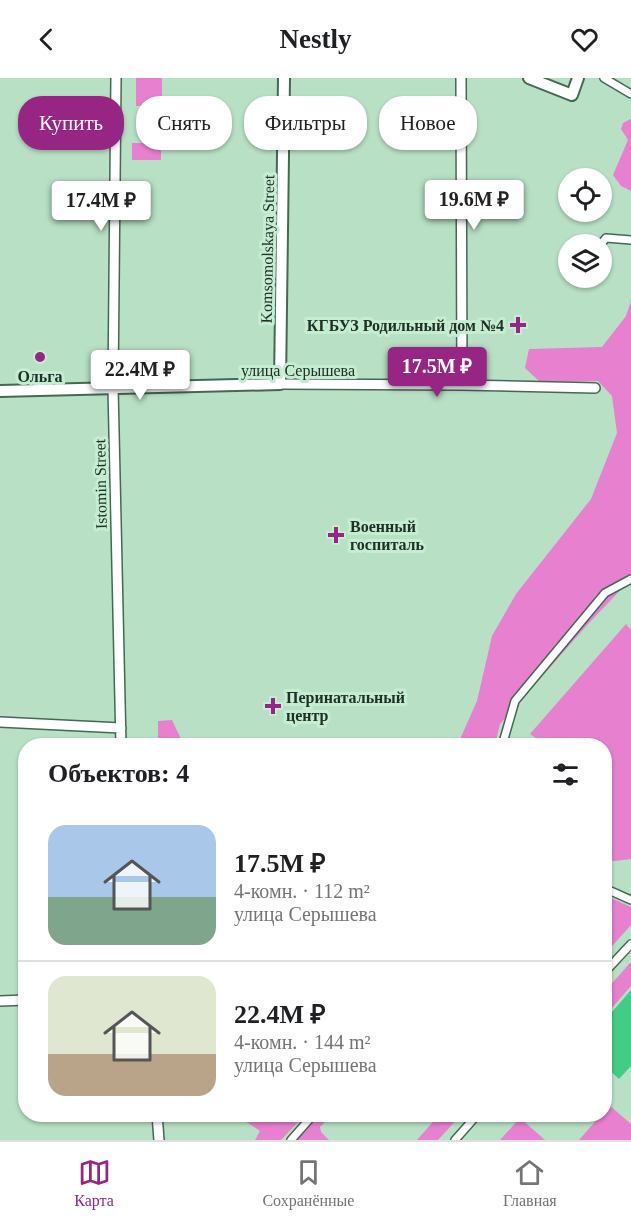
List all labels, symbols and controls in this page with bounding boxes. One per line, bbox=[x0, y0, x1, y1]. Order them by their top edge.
icon: back bbox=[30, 23, 63, 56]
icon: heart bbox=[568, 23, 601, 56]
text: Nestly bbox=[280, 24, 351, 54]
chip: Купить bbox=[18, 96, 124, 150]
chip: Снять bbox=[136, 96, 232, 150]
chip: Фильтры bbox=[244, 96, 367, 150]
chip: Новое bbox=[379, 96, 477, 150]
map controls bbox=[558, 168, 612, 288]
button: locate bbox=[558, 168, 612, 222]
street label: Komsomolskaya Street bbox=[258, 174, 278, 324]
pin: 19.6M ₽ bbox=[419, 180, 529, 231]
pin: 17.4M ₽ bbox=[46, 181, 156, 232]
text: 19.6M ₽ bbox=[439, 188, 509, 210]
text: 17.4M ₽ bbox=[66, 189, 136, 211]
button: layers bbox=[558, 234, 612, 288]
marker: КГБУЗ Родильный дом №4 bbox=[509, 316, 527, 334]
place label: КГБУЗ Родильный дом №4 bbox=[307, 317, 504, 334]
pin: 17.5M ₽ bbox=[382, 347, 492, 398]
marker: Ольга bbox=[33, 350, 47, 364]
pin: 22.4M ₽ bbox=[85, 350, 195, 401]
text: 17.5M ₽ bbox=[402, 355, 472, 377]
text: 22.4M ₽ bbox=[105, 358, 175, 380]
street label: улица Серышева bbox=[241, 362, 355, 380]
place label: Ольга bbox=[17, 368, 63, 385]
street label: Istomin Street bbox=[91, 438, 110, 529]
place label: Военный госпиталь bbox=[350, 518, 425, 553]
marker: Военный госпиталь bbox=[327, 526, 345, 544]
place label: Перинатальный центр bbox=[286, 689, 405, 725]
marker: Перинатальный центр bbox=[264, 697, 282, 715]
icon: filters bbox=[549, 758, 582, 791]
text: Объектов: 4 bbox=[48, 759, 189, 788]
icon: home bbox=[96, 849, 168, 921]
text: 17.5M ₽ bbox=[234, 849, 326, 878]
text: 4-комн. · 112 m² bbox=[234, 880, 370, 902]
text: улица Серышева bbox=[234, 903, 377, 925]
icon: home bbox=[96, 1000, 168, 1072]
text: 22.4M ₽ bbox=[234, 1000, 326, 1029]
text: 4-комн. · 144 m² bbox=[234, 1031, 371, 1053]
text: улица Серышева bbox=[234, 1054, 377, 1076]
tab: Карта bbox=[74, 1156, 114, 1210]
tab: Сохранённые bbox=[262, 1156, 354, 1210]
tab: Главная bbox=[503, 1156, 557, 1210]

